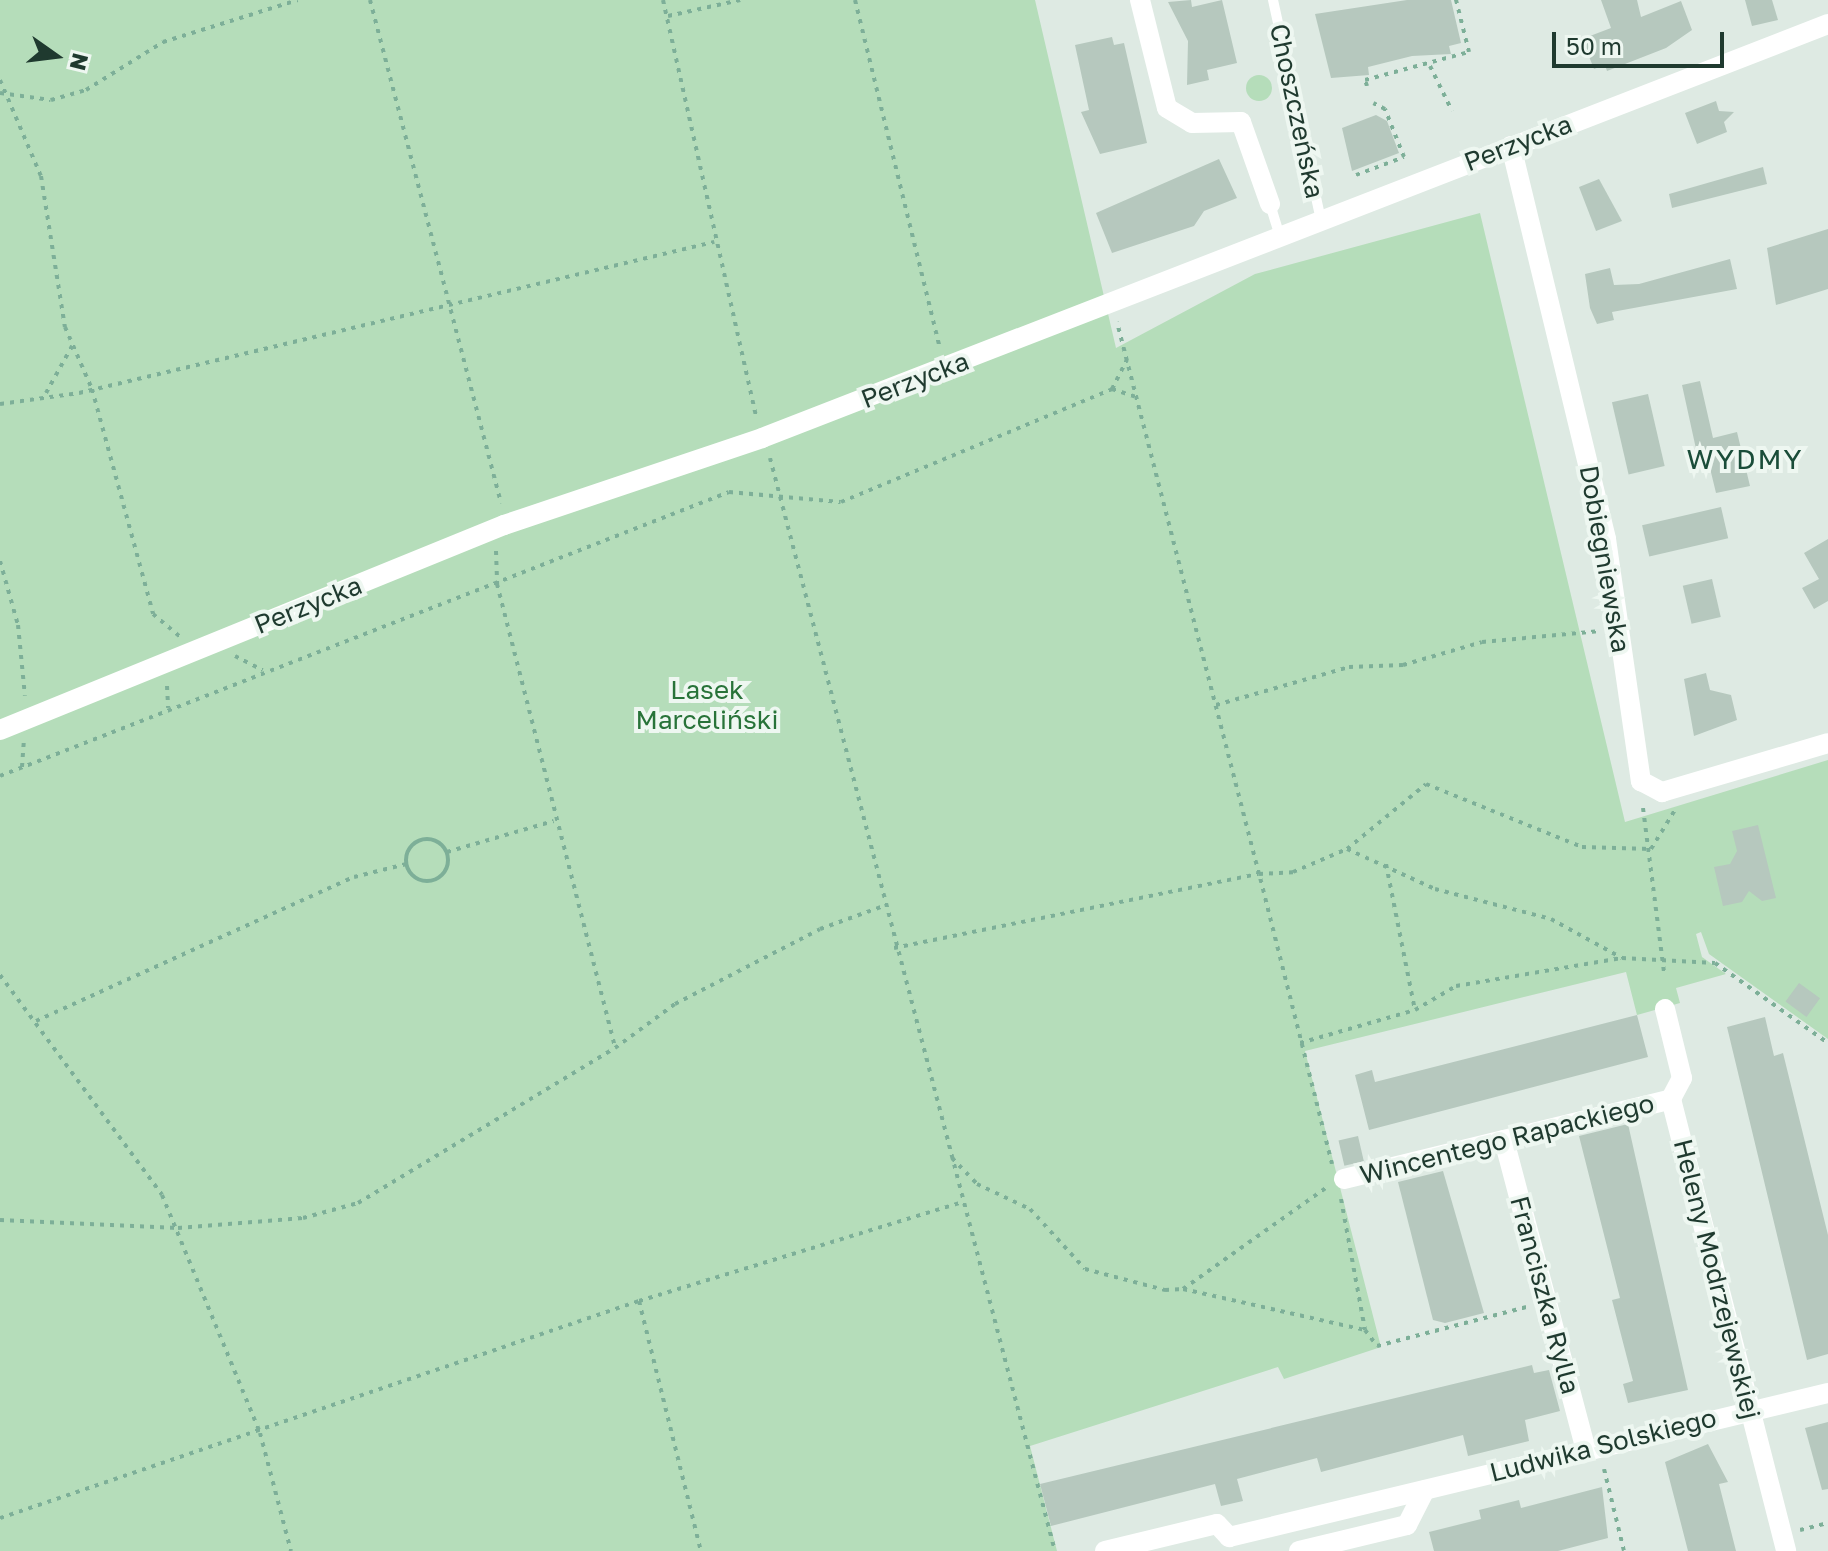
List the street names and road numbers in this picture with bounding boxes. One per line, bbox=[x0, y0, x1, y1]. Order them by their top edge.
street label: Choszczeńska bbox=[1263, 21, 1331, 201]
street label: Perzycka bbox=[1460, 108, 1576, 178]
street label: Perzycka bbox=[857, 345, 973, 415]
street label: Dobiegniewska bbox=[1573, 463, 1637, 655]
street label: Perzycka bbox=[250, 569, 366, 641]
street label: Wincentego Rapackiego bbox=[1357, 1087, 1657, 1191]
street label: Heleny Modrzejewskiej bbox=[1667, 1136, 1767, 1422]
street label: Franciszka Rylla bbox=[1504, 1193, 1586, 1397]
street label: Ludwika Solskiego bbox=[1487, 1402, 1719, 1488]

